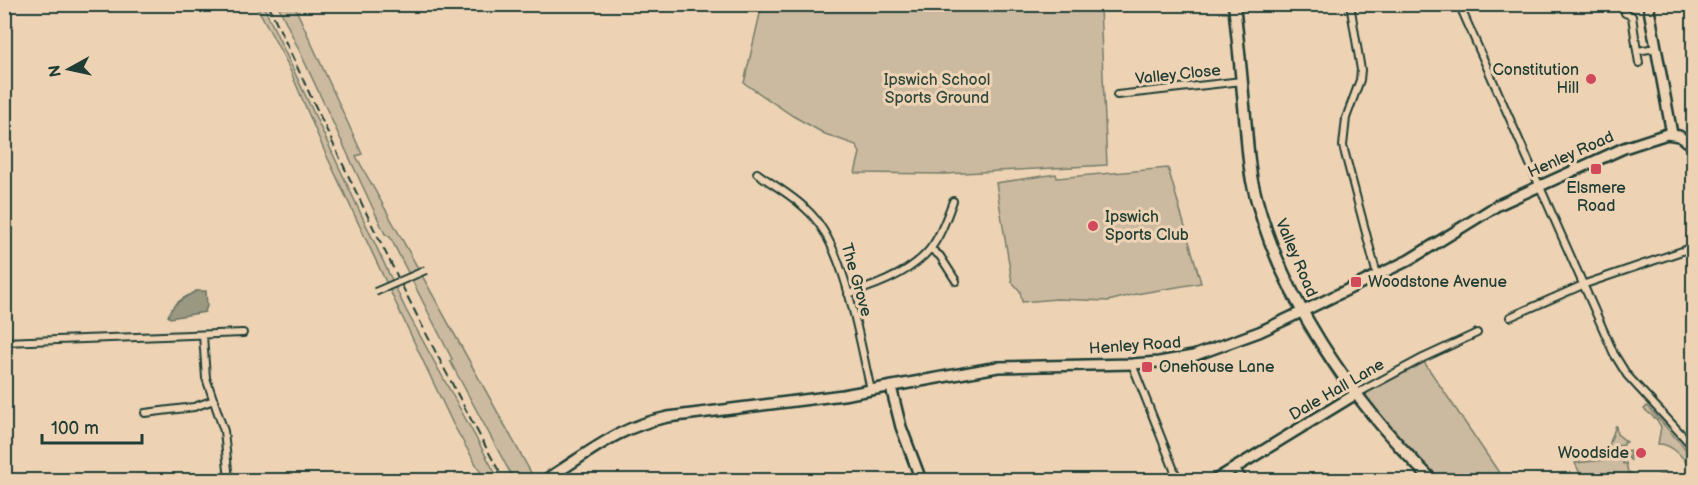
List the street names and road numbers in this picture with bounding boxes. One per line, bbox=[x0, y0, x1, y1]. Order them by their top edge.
street label: Valley Close bbox=[1134, 61, 1222, 89]
street label: Henley Road bbox=[1525, 128, 1617, 182]
street label: Valley Road bbox=[1271, 216, 1321, 300]
street label: The Grove bbox=[836, 241, 876, 319]
street label: Henley Road bbox=[1088, 333, 1182, 359]
street label: Dale Hall Lane bbox=[1286, 355, 1388, 425]

